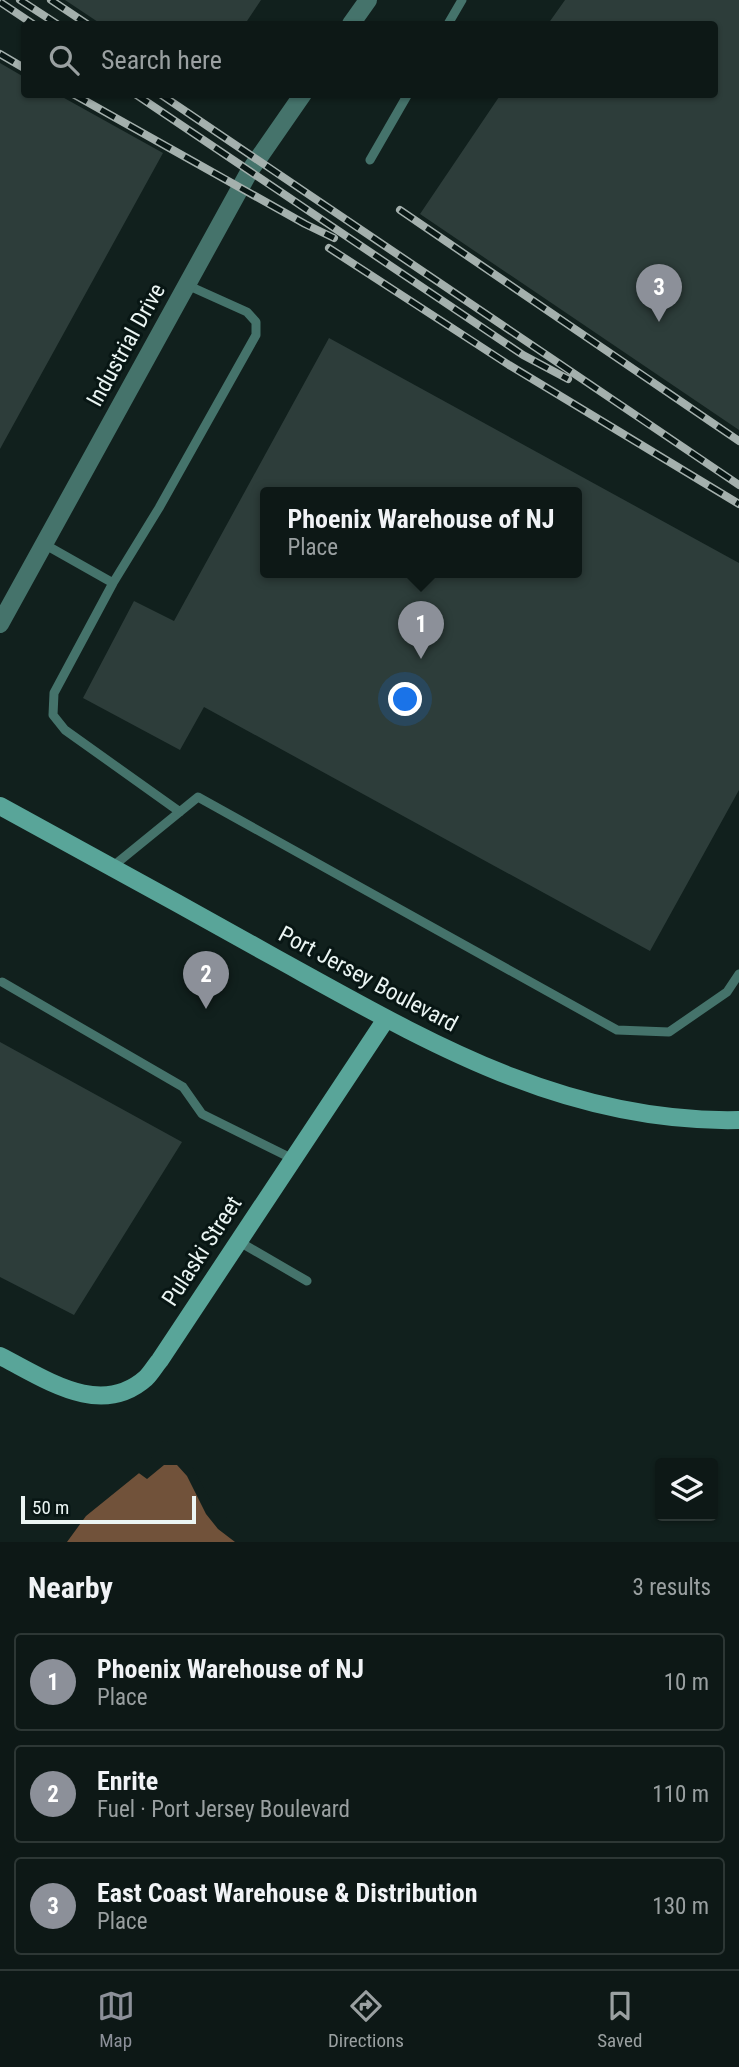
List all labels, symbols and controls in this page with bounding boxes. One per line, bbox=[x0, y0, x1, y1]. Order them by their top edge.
search box bbox=[21, 21, 718, 98]
icon: search bbox=[45, 41, 83, 79]
text: Search here bbox=[101, 45, 222, 75]
pin: 3 bbox=[636, 264, 682, 322]
street label: Industrial Drive bbox=[81, 279, 171, 411]
popup bbox=[260, 487, 582, 578]
text: Phoenix Warehouse of NJ bbox=[287, 504, 555, 534]
text: Place bbox=[287, 534, 338, 561]
pin: 1 bbox=[398, 601, 444, 659]
your location bbox=[388, 682, 422, 716]
street label: Port Jersey Boulevard bbox=[274, 920, 462, 1038]
pin: 2 bbox=[183, 951, 229, 1009]
street label: Pulaski Street bbox=[157, 1191, 247, 1311]
map controls bbox=[655, 1458, 718, 1521]
button: layers bbox=[655, 1458, 718, 1521]
scale bar bbox=[21, 1493, 196, 1525]
text: 50 m bbox=[32, 1496, 69, 1519]
text: Nearby bbox=[28, 1570, 113, 1605]
text: 3 results bbox=[633, 1574, 711, 1601]
text: Phoenix Warehouse of NJ bbox=[97, 1654, 364, 1684]
text: 1 bbox=[47, 1669, 59, 1696]
text: 10 m bbox=[664, 1669, 709, 1696]
text: Place bbox=[97, 1684, 147, 1711]
text: Enrite bbox=[97, 1766, 158, 1796]
text: 2 bbox=[47, 1781, 59, 1808]
text: 110 m bbox=[652, 1781, 709, 1808]
text: Fuel · Port Jersey Boulevard bbox=[97, 1796, 350, 1823]
text: East Coast Warehouse & Distribution bbox=[97, 1878, 478, 1908]
text: 3 bbox=[47, 1893, 59, 1920]
text: 130 m bbox=[652, 1893, 709, 1920]
text: Place bbox=[97, 1908, 147, 1935]
tab: Map bbox=[97, 1987, 135, 2052]
tab: Directions bbox=[328, 1987, 404, 2052]
tab: Saved bbox=[597, 1987, 642, 2052]

